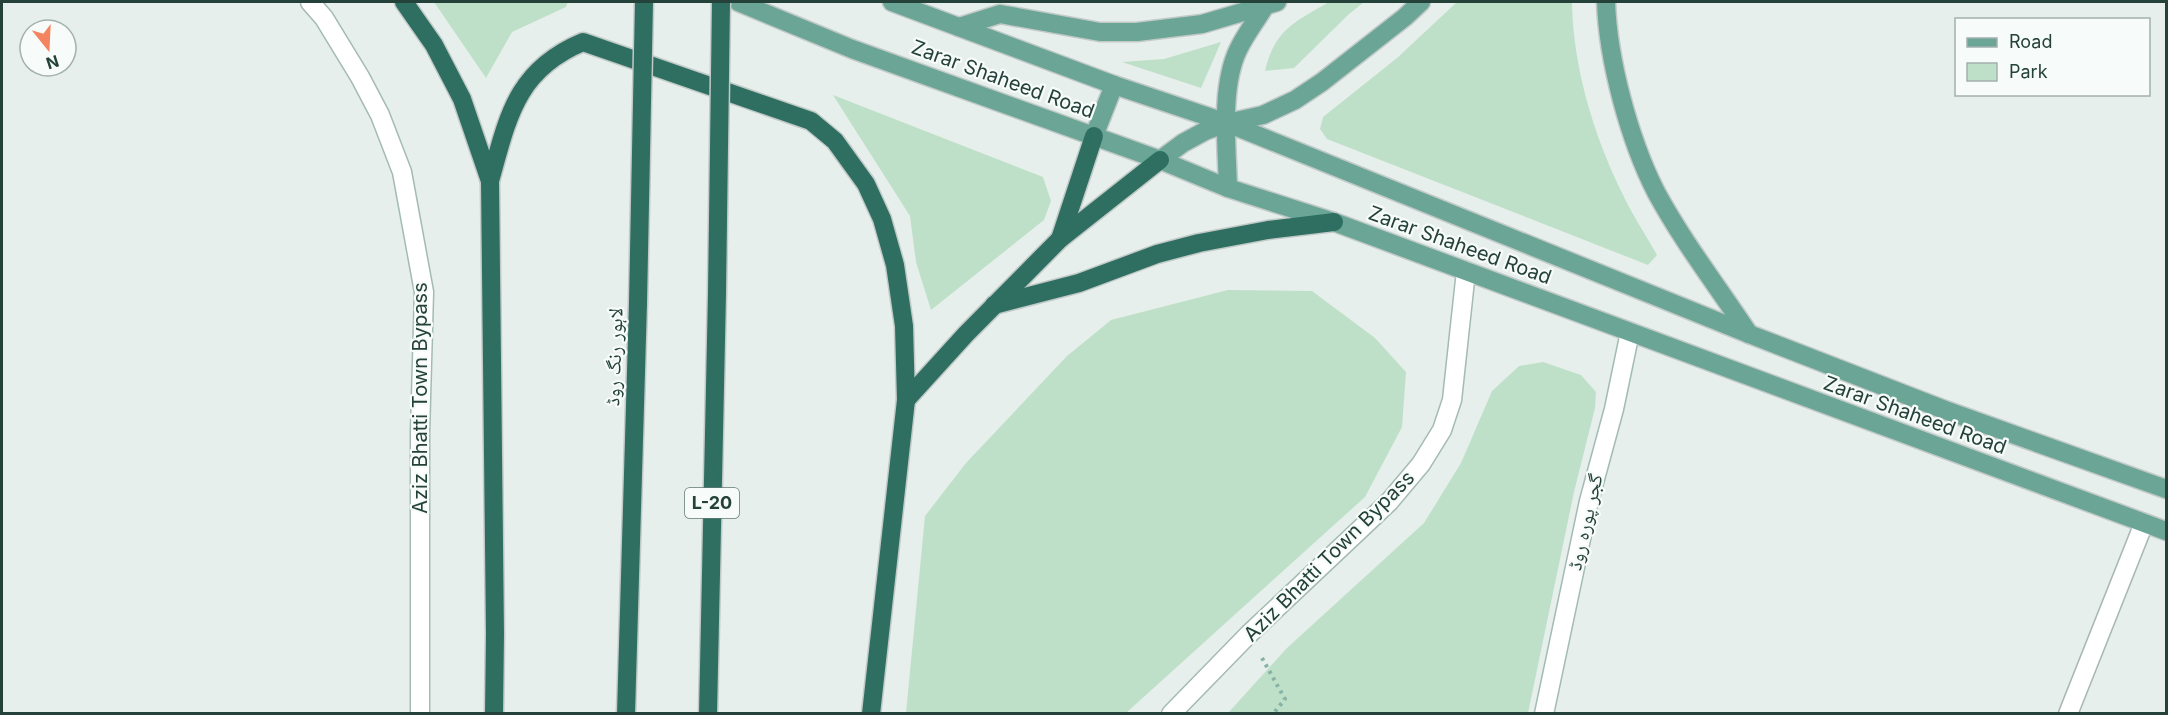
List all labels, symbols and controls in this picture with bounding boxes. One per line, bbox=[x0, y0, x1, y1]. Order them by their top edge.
north arrow bbox=[18, 18, 78, 78]
legend bbox=[1955, 18, 2150, 96]
text: Road bbox=[2009, 31, 2052, 52]
street label: Zarar Shaheed Road bbox=[908, 35, 1098, 123]
text: N bbox=[44, 51, 62, 74]
text: Park bbox=[2009, 61, 2048, 82]
street label: Zarar Shaheed Road bbox=[1365, 201, 1555, 289]
street label: Aziz Bhatti Town Bypass bbox=[408, 282, 432, 514]
street label: لاہور رنگ روڈ bbox=[600, 307, 628, 407]
street label: Zarar Shaheed Road bbox=[1820, 371, 2010, 459]
street label: Aziz Bhatti Town Bypass bbox=[1239, 466, 1419, 646]
street label: گجر پورہ روڈ bbox=[1562, 471, 1608, 573]
road number: L-20 bbox=[685, 488, 739, 518]

